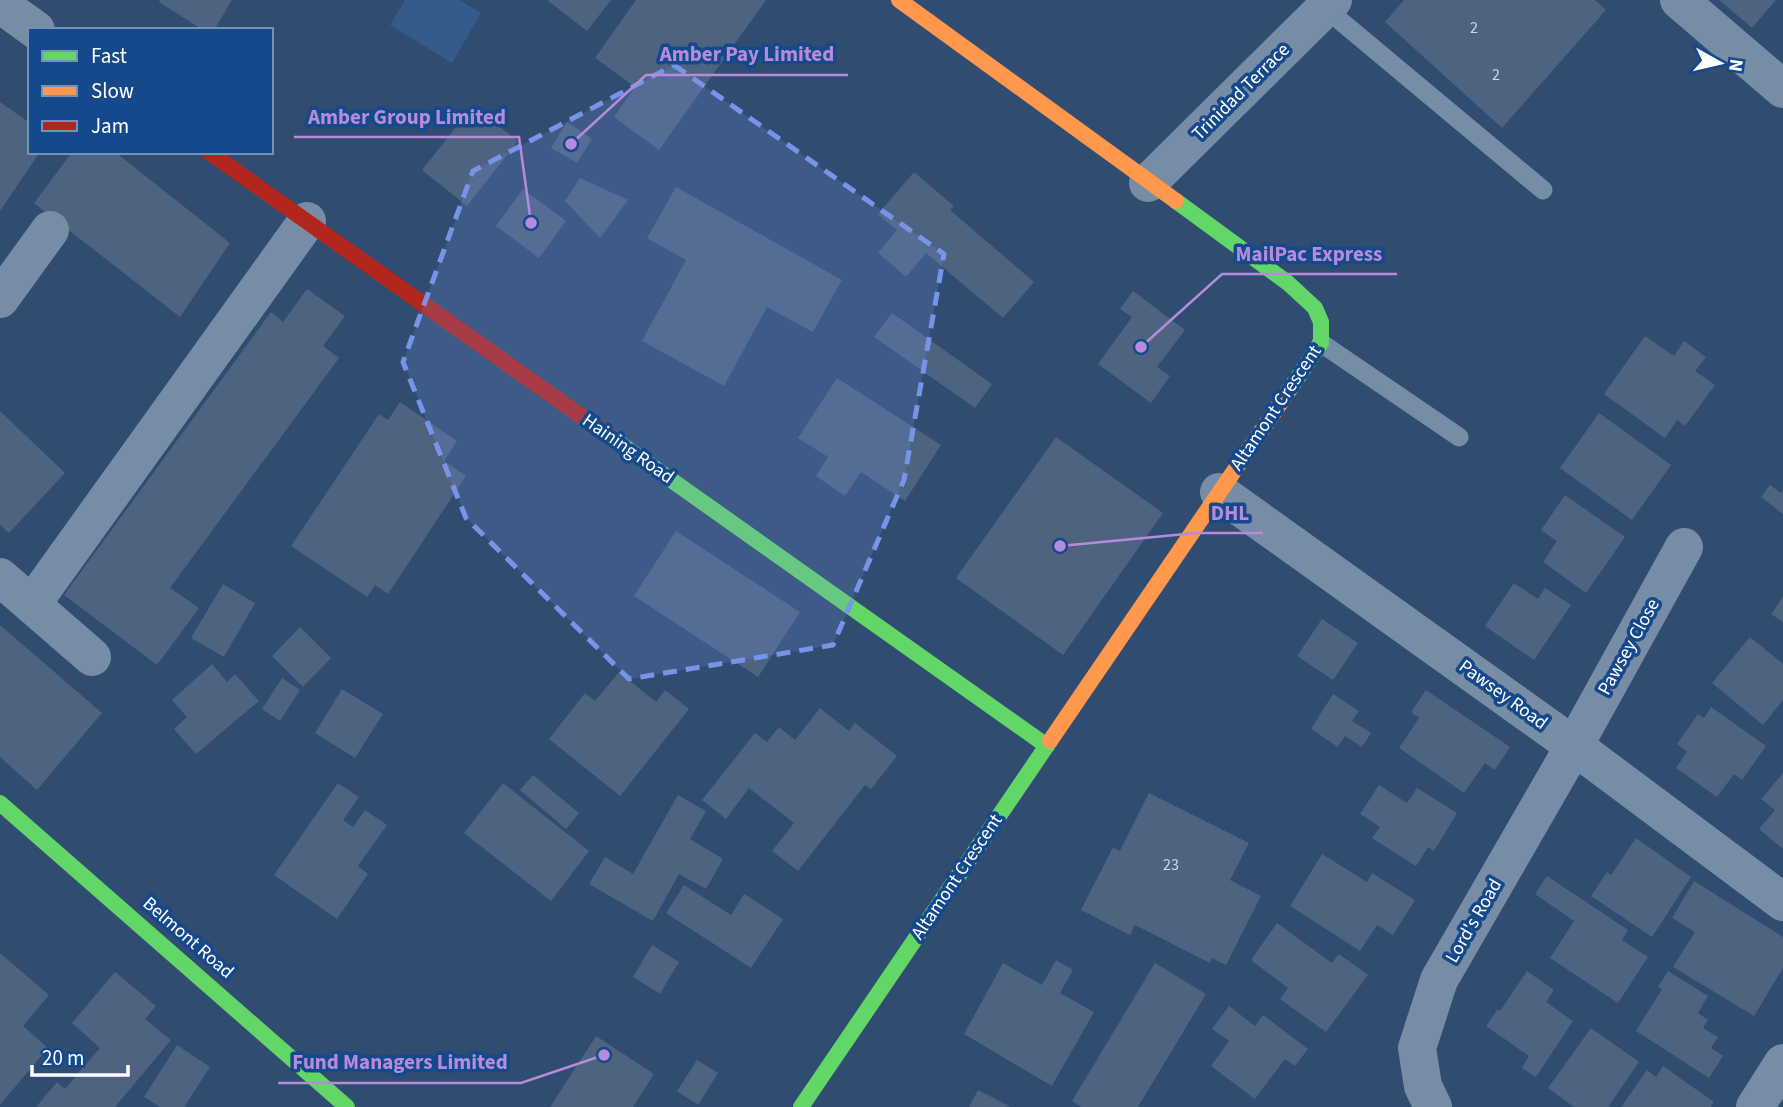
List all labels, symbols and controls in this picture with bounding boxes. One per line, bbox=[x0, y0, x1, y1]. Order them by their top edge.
house number: 2 bbox=[1470, 17, 1478, 39]
legend bbox=[28, 28, 273, 154]
north arrow bbox=[1685, 28, 1755, 98]
callout: Amber Pay Limited bbox=[646, 33, 848, 75]
street label: Trinidad Terrace bbox=[1186, 37, 1296, 147]
text: Amber Pay Limited bbox=[659, 39, 834, 69]
text: Fast bbox=[91, 41, 127, 71]
text: N bbox=[1721, 57, 1750, 73]
house number: 2 bbox=[1492, 64, 1500, 86]
text: Slow bbox=[91, 76, 134, 106]
callout: Amber Group Limited bbox=[294, 95, 519, 137]
text: Amber Group Limited bbox=[307, 102, 506, 132]
text: Jam bbox=[91, 111, 129, 141]
callout: MailPac Express bbox=[1222, 232, 1397, 274]
text: MailPac Express bbox=[1236, 239, 1382, 269]
street label: Altamont Crescent bbox=[1224, 339, 1328, 476]
street label: Haining Road bbox=[577, 407, 679, 491]
callout: DHL bbox=[1196, 491, 1263, 533]
text: DHL bbox=[1211, 498, 1249, 528]
street label: Pawsey Close bbox=[1591, 594, 1667, 700]
street label: Pawsey Road bbox=[1453, 653, 1553, 737]
street label: Altamont Crescent bbox=[905, 808, 1009, 945]
house number: 23 bbox=[1163, 854, 1179, 876]
street label: Lord's Road bbox=[1439, 874, 1509, 968]
street label: Belmont Road bbox=[137, 891, 239, 985]
scale bar bbox=[32, 1034, 128, 1078]
callout: Fund Managers Limited bbox=[278, 1041, 521, 1083]
text: 20 m bbox=[42, 1043, 84, 1073]
text: Fund Managers Limited bbox=[292, 1047, 508, 1077]

